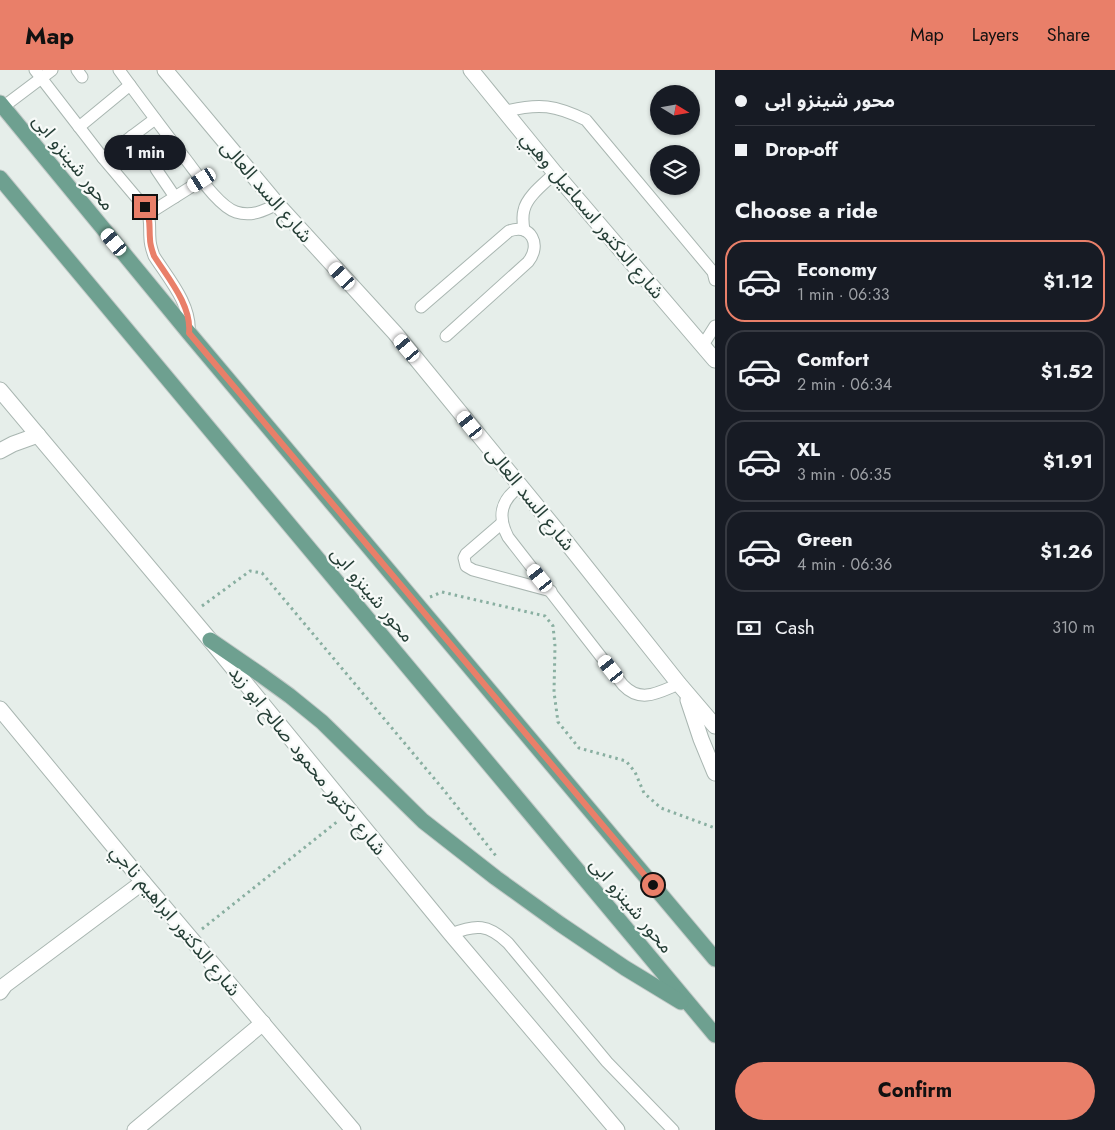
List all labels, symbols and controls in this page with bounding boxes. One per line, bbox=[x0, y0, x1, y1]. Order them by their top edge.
text: Map bbox=[25, 18, 74, 53]
text: Map bbox=[910, 22, 944, 48]
text: Layers bbox=[972, 22, 1019, 48]
text: Share bbox=[1047, 22, 1090, 48]
north arrow bbox=[650, 85, 700, 135]
map controls bbox=[650, 85, 700, 195]
text: محور شينزو ابى bbox=[765, 87, 895, 114]
street label: محور شينزو ابى bbox=[26, 108, 121, 216]
street label: شارع الدكتور اسماعيل وهبي bbox=[513, 126, 671, 306]
callout: 1 min bbox=[104, 134, 186, 170]
street label: شارع السد العالى bbox=[214, 134, 319, 248]
text: Drop-off bbox=[765, 136, 838, 163]
text: 1 min bbox=[125, 141, 165, 164]
button: layers bbox=[650, 145, 700, 195]
car bbox=[185, 166, 218, 194]
text: Choose a ride bbox=[735, 194, 878, 226]
route end bbox=[134, 196, 156, 218]
car bbox=[98, 226, 129, 258]
text: Economy bbox=[797, 256, 877, 283]
icon: car bbox=[737, 259, 782, 304]
car bbox=[326, 260, 357, 292]
text: $1.12 bbox=[1043, 268, 1093, 295]
text: 1 min · 06:33 bbox=[797, 283, 890, 306]
car bbox=[391, 332, 422, 364]
text: Comfort bbox=[797, 346, 869, 373]
icon: car bbox=[737, 349, 782, 394]
text: $1.52 bbox=[1041, 358, 1093, 385]
text: 2 min · 06:34 bbox=[797, 373, 892, 396]
car bbox=[454, 409, 485, 441]
text: XL bbox=[797, 436, 820, 463]
icon: car bbox=[737, 439, 782, 484]
street label: شارع السد العالى bbox=[480, 440, 581, 557]
text: $1.91 bbox=[1043, 448, 1093, 475]
text: 3 min · 06:35 bbox=[797, 463, 891, 486]
text: Green bbox=[797, 526, 853, 553]
icon: car bbox=[737, 529, 782, 574]
text: $1.26 bbox=[1040, 538, 1093, 565]
street label: محور شينزو ابى bbox=[324, 541, 421, 648]
text: 4 min · 06:36 bbox=[797, 553, 892, 576]
car bbox=[524, 562, 555, 594]
icon: cash bbox=[735, 614, 763, 642]
text: Cash bbox=[775, 614, 815, 641]
text: 310 m bbox=[1052, 616, 1095, 639]
car bbox=[595, 653, 626, 685]
street label: شارع دكتور محمود صالح ابو زيد bbox=[222, 660, 393, 862]
street label: شارع الدكتور ابراهيم ناجي bbox=[103, 839, 247, 1003]
street label: محور شينزو ابى bbox=[583, 852, 680, 959]
route start bbox=[642, 874, 664, 896]
button: Confirm bbox=[735, 1062, 1095, 1120]

